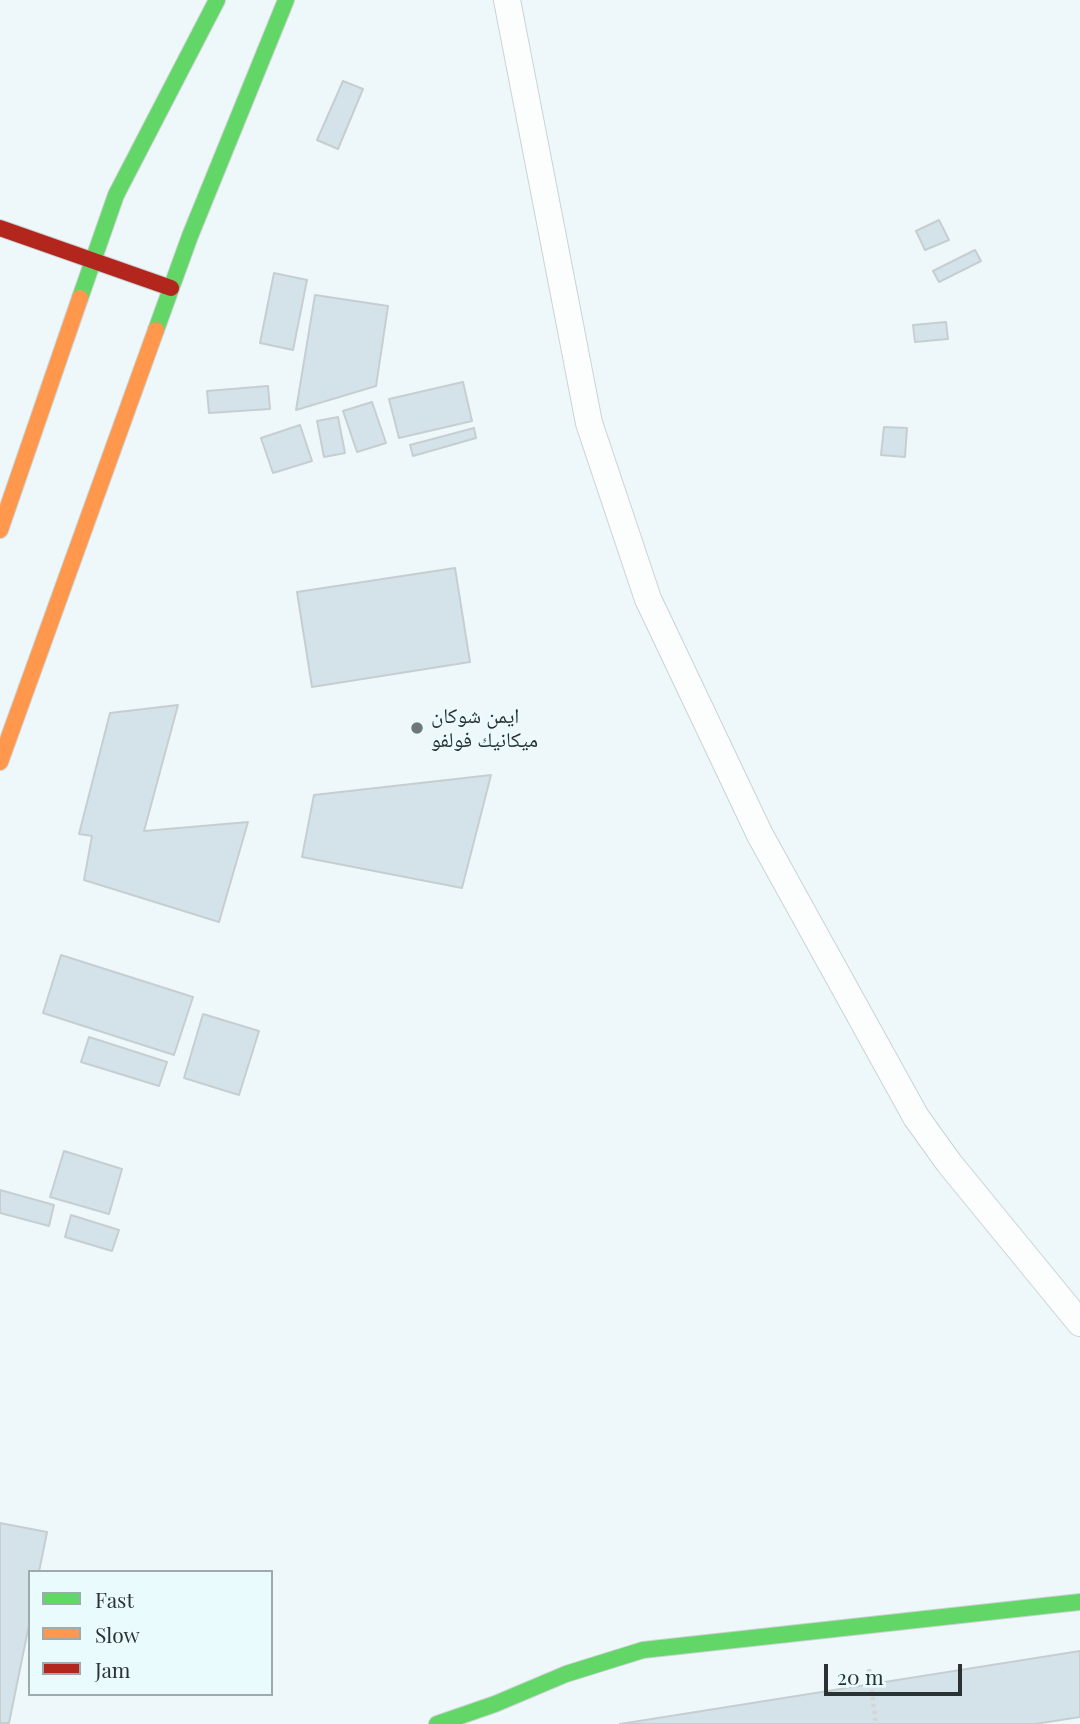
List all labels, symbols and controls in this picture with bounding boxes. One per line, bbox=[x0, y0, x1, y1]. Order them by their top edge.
place label: ايمن شوكان ميكانيك فولفو bbox=[431, 703, 538, 753]
marker: ايمن شوكان ميكانيك فولفو bbox=[409, 720, 425, 736]
legend bbox=[28, 1570, 273, 1696]
text: Fast bbox=[95, 1585, 134, 1613]
text: Slow bbox=[95, 1620, 140, 1648]
scale bar bbox=[828, 1650, 966, 1694]
text: Jam bbox=[95, 1655, 131, 1683]
text: 20 m bbox=[837, 1662, 884, 1690]

